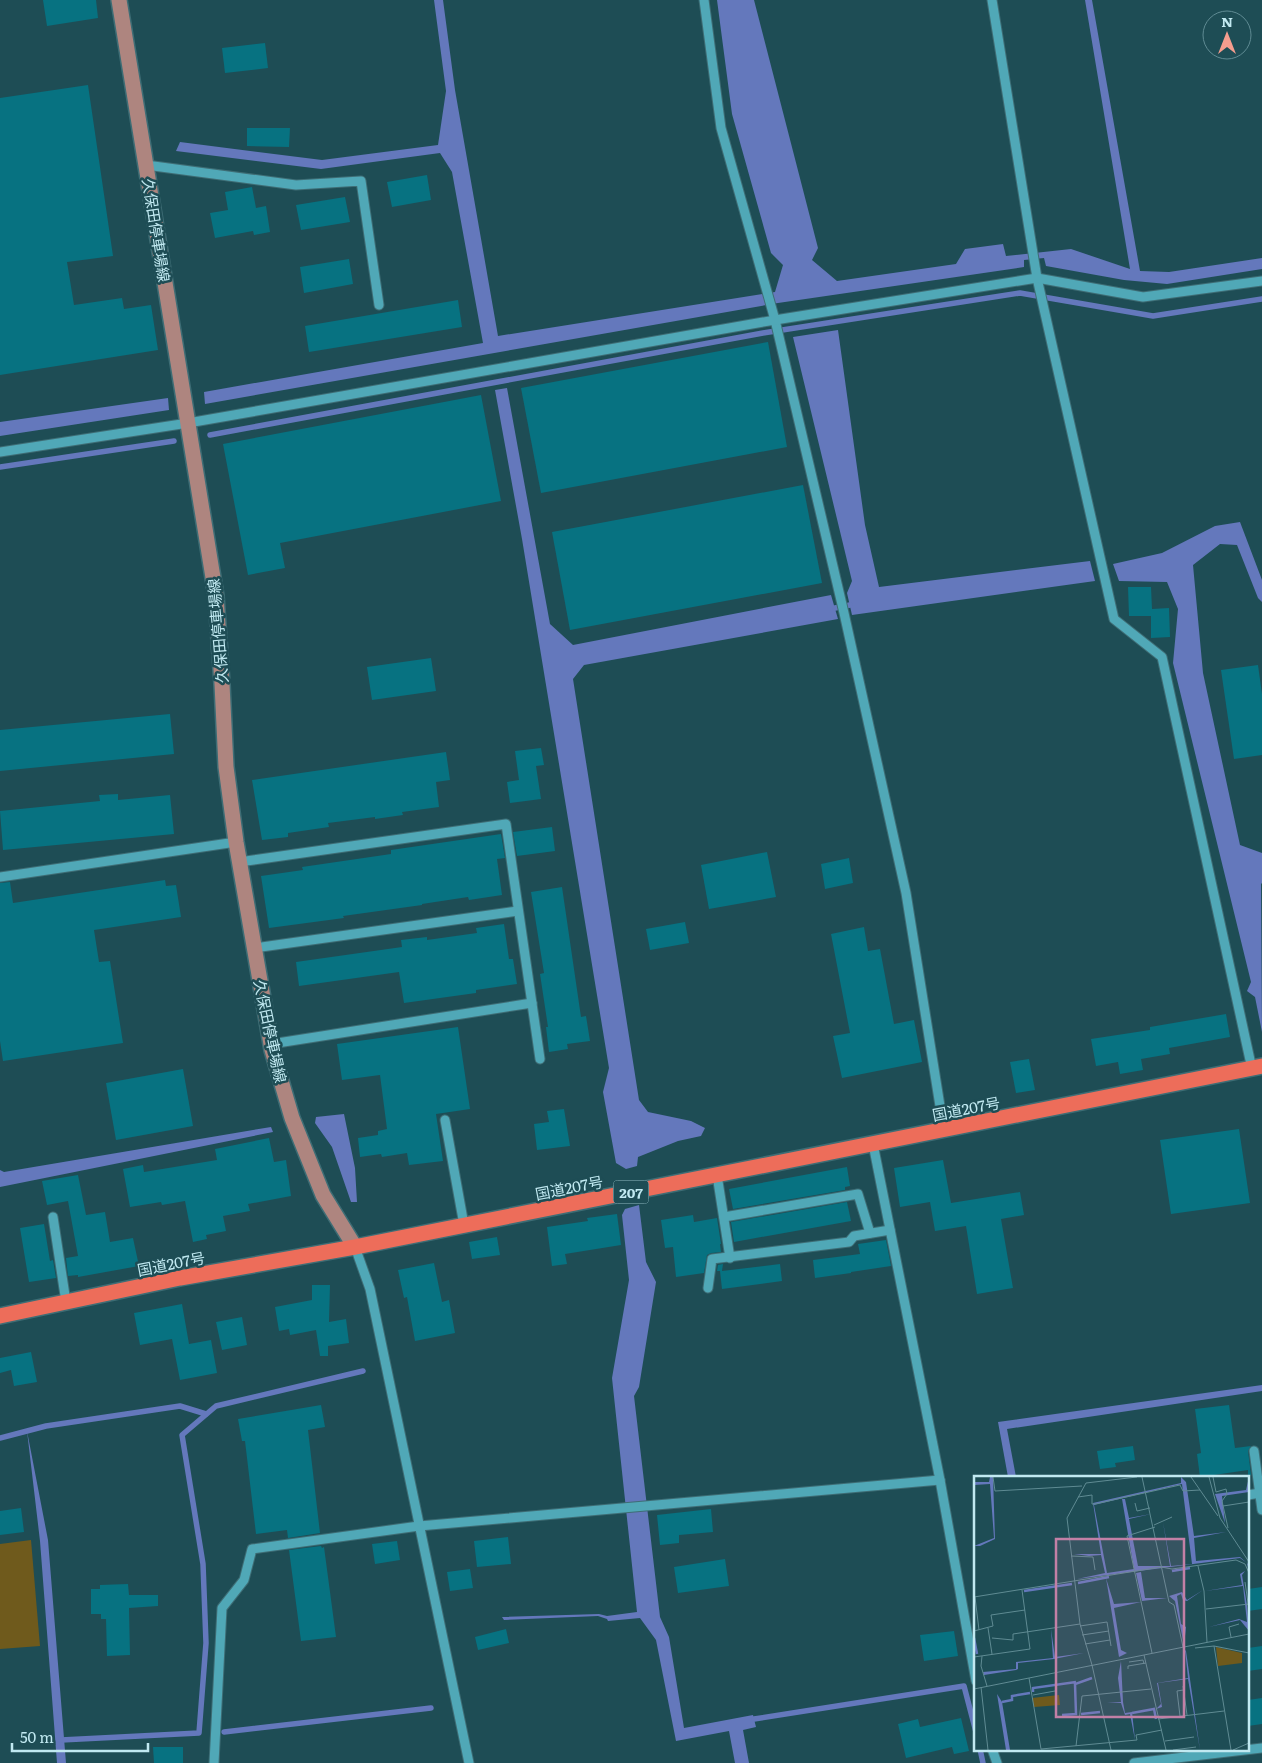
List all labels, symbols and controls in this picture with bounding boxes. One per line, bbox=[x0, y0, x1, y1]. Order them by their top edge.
north arrow bbox=[1202, 10, 1252, 60]
text: N bbox=[1221, 11, 1233, 31]
street label: 久保田停車場線 bbox=[137, 176, 177, 284]
street label: 久保田停車場線 bbox=[201, 578, 233, 684]
street label: 久保田停車場線 bbox=[249, 977, 293, 1085]
street label: 国道207号 bbox=[930, 1090, 1002, 1126]
street label: 国道207号 bbox=[533, 1169, 605, 1205]
road number: 207 bbox=[614, 1180, 648, 1204]
street label: 国道207号 bbox=[135, 1245, 207, 1281]
inset map bbox=[974, 1476, 1250, 1750]
scale bar bbox=[12, 1720, 149, 1752]
text: 50 m bbox=[20, 1725, 54, 1748]

